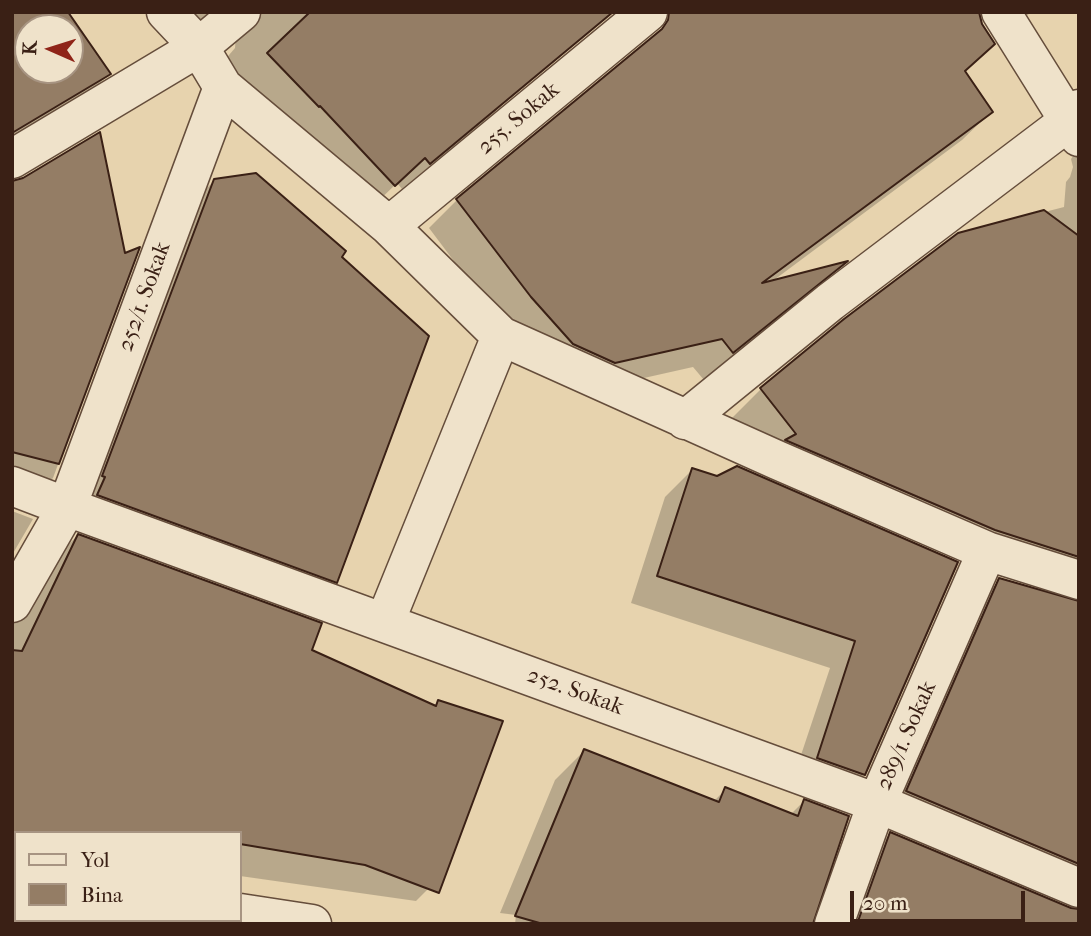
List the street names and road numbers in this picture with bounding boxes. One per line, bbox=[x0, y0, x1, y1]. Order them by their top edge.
street label: 255. Sokak bbox=[472, 77, 566, 161]
street label: 252/1. Sokak bbox=[112, 239, 178, 355]
street label: 252. Sokak bbox=[523, 662, 627, 722]
street label: 289/1. Sokak bbox=[871, 677, 943, 795]

